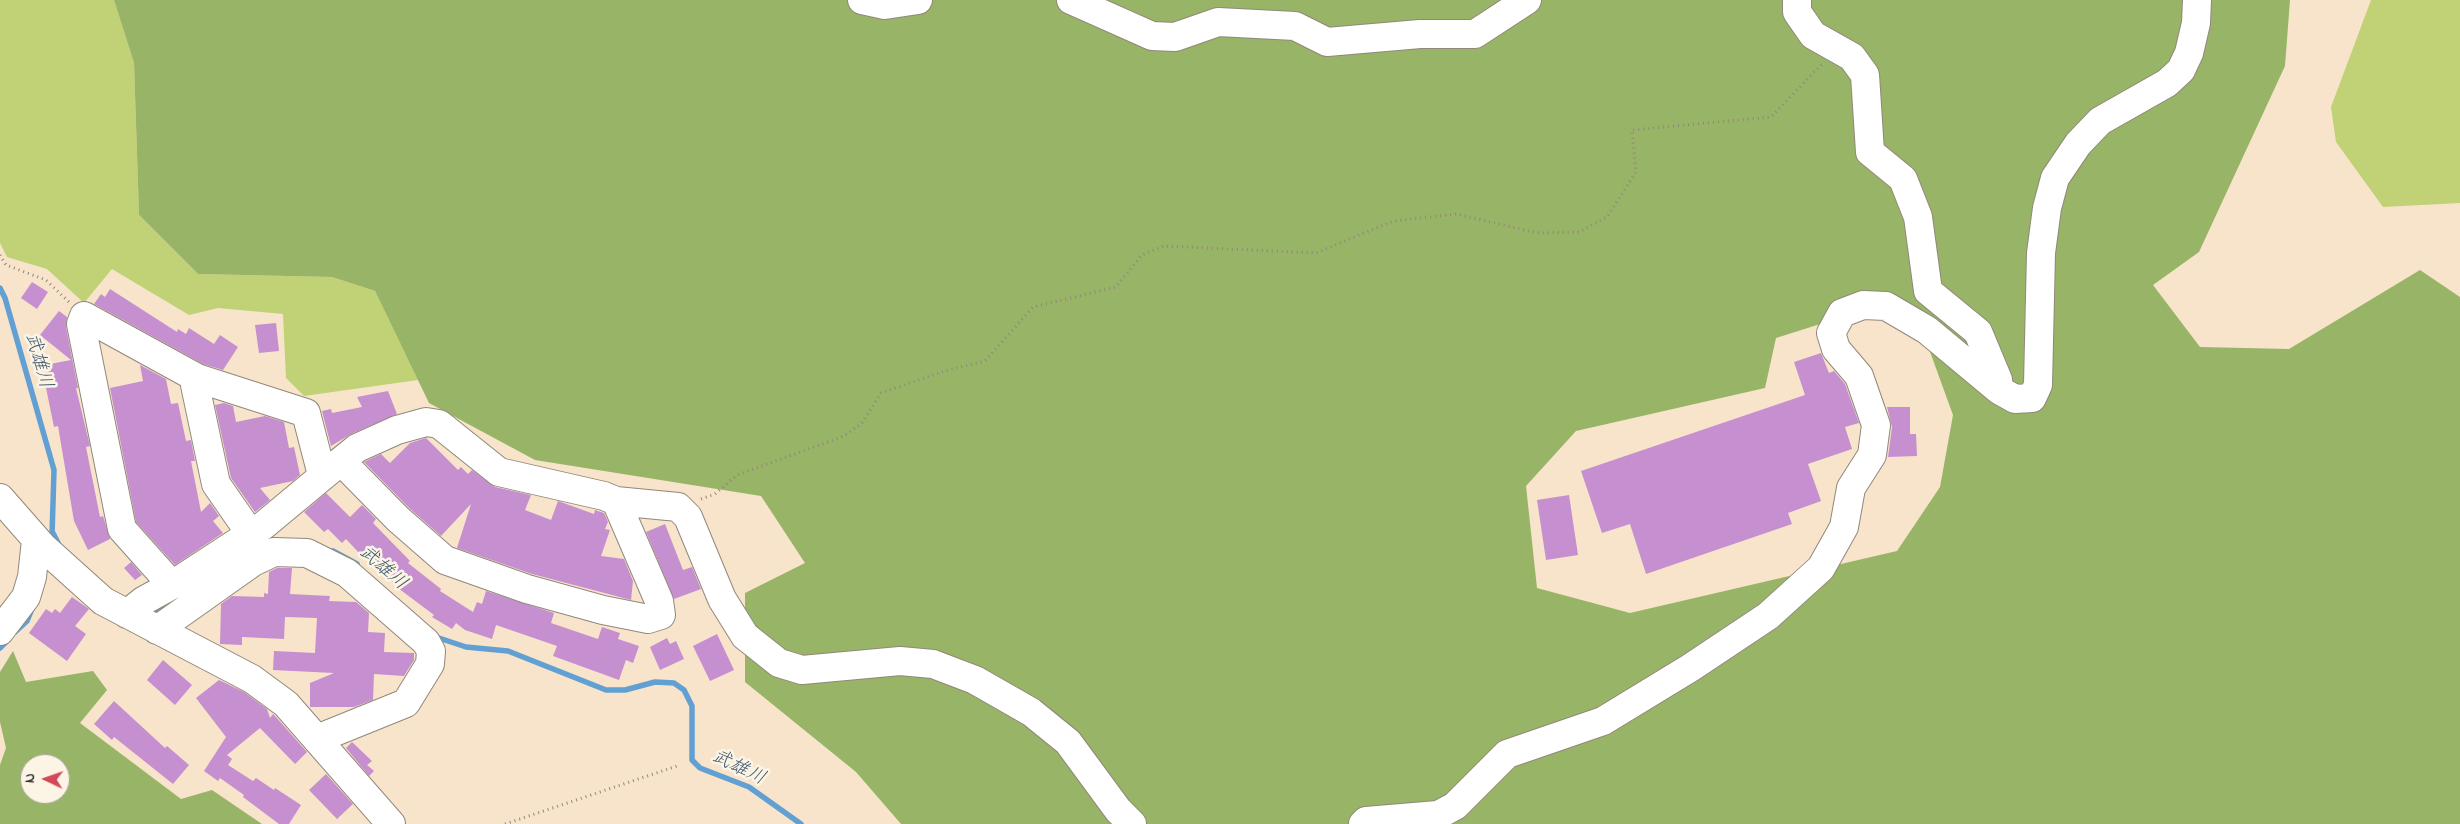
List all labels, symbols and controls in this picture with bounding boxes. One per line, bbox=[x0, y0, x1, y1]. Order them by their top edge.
water label: 武雄川 bbox=[18, 330, 56, 392]
water label: 武雄川 bbox=[353, 542, 411, 596]
water label: 武雄川 bbox=[707, 746, 769, 792]
north arrow bbox=[20, 754, 70, 804]
text: N bbox=[20, 773, 41, 784]

